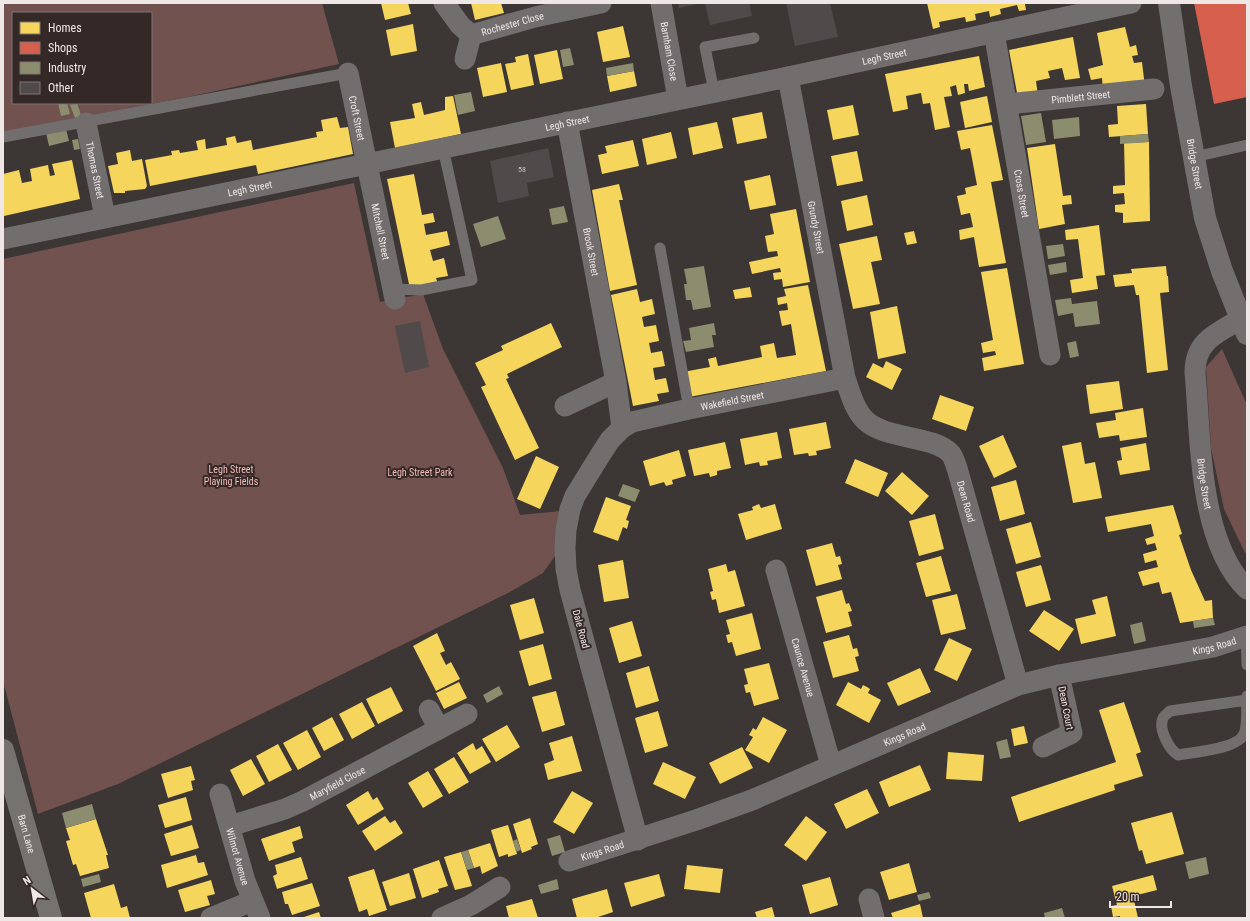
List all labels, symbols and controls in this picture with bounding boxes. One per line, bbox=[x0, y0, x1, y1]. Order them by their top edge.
street label: Rochester Close bbox=[480, 10, 545, 37]
legend bbox=[12, 12, 152, 104]
text: Homes bbox=[48, 21, 82, 35]
street label: Barnham Close bbox=[659, 21, 680, 82]
text: Shops bbox=[48, 41, 77, 55]
street label: Legh Street bbox=[861, 46, 907, 66]
text: Industry bbox=[48, 61, 86, 75]
text: Other bbox=[48, 81, 74, 95]
street label: Pimblett Street bbox=[1051, 88, 1111, 105]
street label: Croft Street bbox=[347, 95, 367, 141]
street label: Legh Street bbox=[544, 113, 590, 133]
street label: Bridge Street bbox=[1185, 138, 1205, 190]
street label: Thomas Street bbox=[84, 141, 107, 199]
house number: 58 bbox=[518, 165, 526, 174]
street label: Cross Street bbox=[1012, 169, 1032, 218]
street label: Legh Street bbox=[227, 178, 273, 198]
street label: Grundy Street bbox=[806, 200, 827, 255]
street label: Mitchell Street bbox=[370, 202, 392, 261]
street label: Brook Street bbox=[582, 227, 601, 277]
street label: Wakefield Street bbox=[700, 389, 765, 412]
street label: Bridge Street bbox=[1196, 458, 1214, 510]
park label: Legh Street Playing Fields bbox=[204, 464, 259, 487]
park label: Legh Street Park bbox=[387, 467, 453, 478]
street label: Dean Road bbox=[955, 480, 977, 523]
street label: Dale Road bbox=[571, 608, 591, 650]
street label: Kings Road bbox=[1192, 634, 1237, 656]
street label: Caunce Avenue bbox=[790, 637, 817, 698]
street label: Dean Court bbox=[1056, 685, 1076, 731]
street label: Kings Road bbox=[882, 720, 927, 748]
street label: Maryfield Close bbox=[308, 764, 367, 802]
street label: Barn Lane bbox=[16, 813, 38, 854]
street label: Wilmot Avenue bbox=[225, 827, 252, 887]
street label: Kings Road bbox=[579, 838, 625, 862]
north arrow bbox=[12, 869, 52, 909]
text: N bbox=[21, 873, 34, 888]
scale bar bbox=[1110, 883, 1171, 909]
text: 20 m bbox=[1116, 890, 1140, 904]

